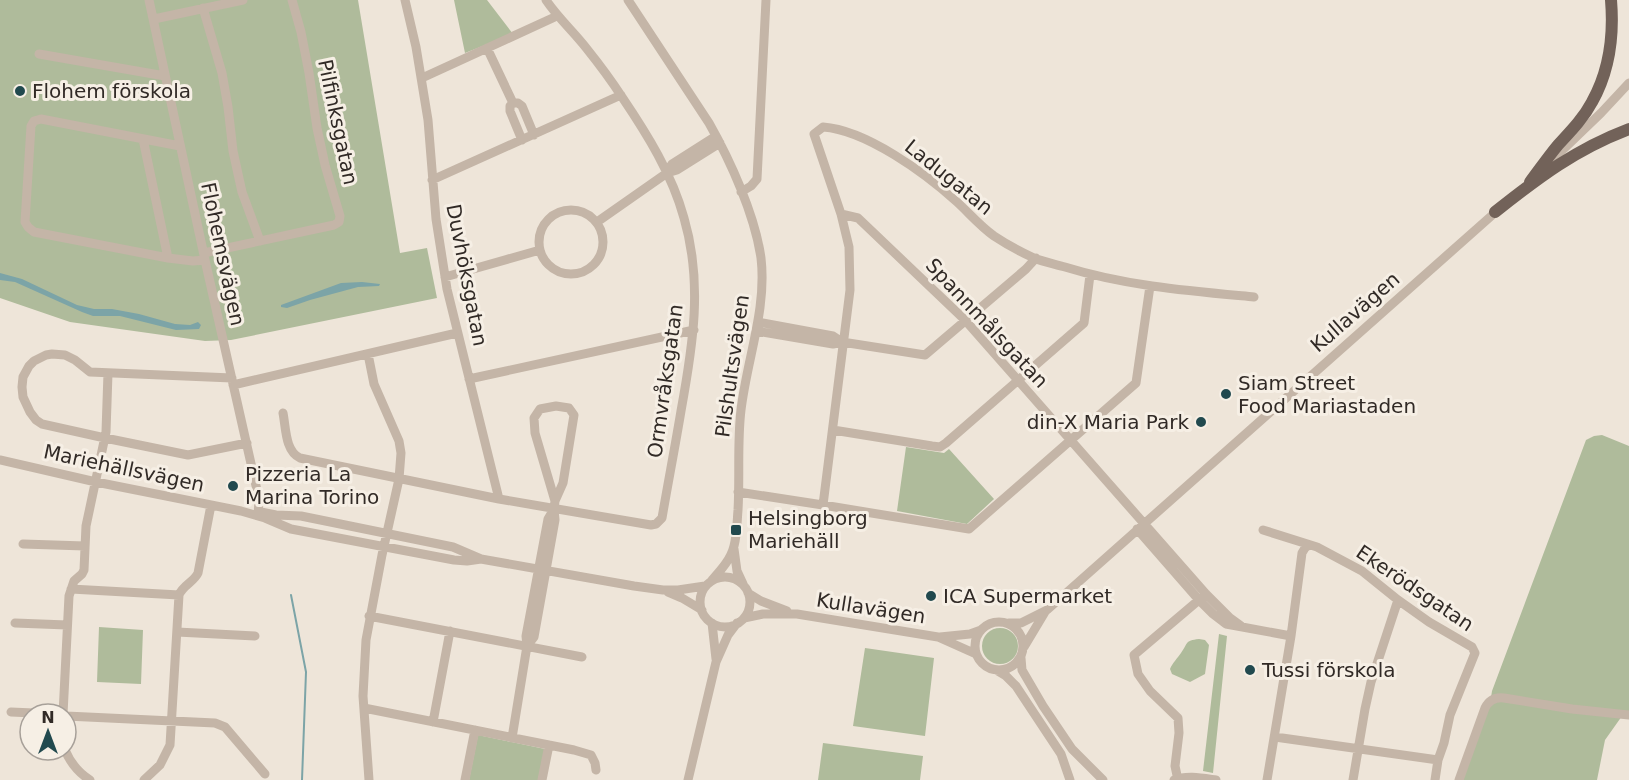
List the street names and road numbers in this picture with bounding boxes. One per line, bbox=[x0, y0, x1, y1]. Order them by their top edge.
street label: Pilfinksgatan bbox=[313, 57, 363, 187]
street label: Ladugatan bbox=[900, 134, 998, 220]
street label: Flohemsvägen bbox=[196, 180, 250, 328]
street label: Duvhöksgatan bbox=[441, 202, 493, 348]
street label: Spannmålsgatan bbox=[921, 253, 1053, 393]
street label: Kullavägen bbox=[1306, 267, 1404, 357]
street label: Pilshultsvägen bbox=[710, 293, 754, 439]
street label: Ormvråksgatan bbox=[642, 303, 688, 459]
street label: Mariehällsvägen bbox=[41, 439, 207, 497]
street label: Ekerödsgatan bbox=[1352, 540, 1478, 636]
street label: Kullavägen bbox=[815, 588, 927, 628]

